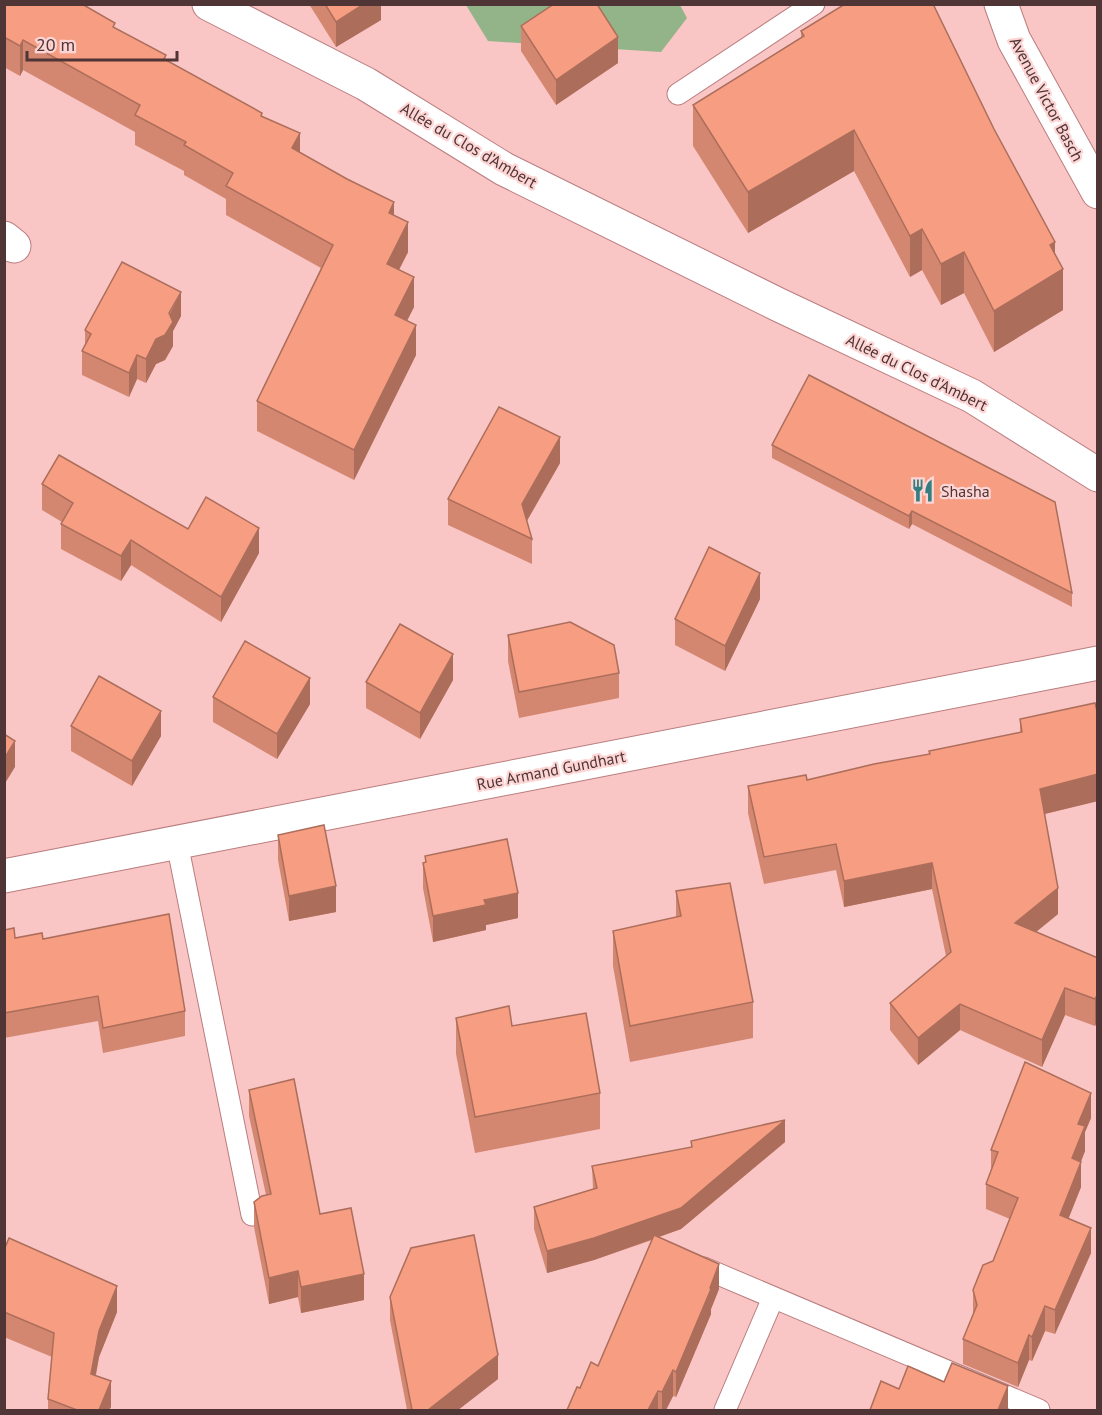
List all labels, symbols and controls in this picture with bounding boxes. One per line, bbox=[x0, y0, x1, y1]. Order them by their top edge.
scale bar bbox=[27, 24, 177, 62]
text: 20 m bbox=[36, 33, 75, 56]
street label: Avenue Victor Basch bbox=[1006, 33, 1088, 165]
street label: Allée du Clos d’Ambert bbox=[397, 98, 541, 192]
street label: Allée du Clos d'Ambert bbox=[843, 329, 991, 415]
restaurant icon: Shasha bbox=[910, 478, 936, 504]
place label: Shasha bbox=[941, 481, 990, 501]
street label: Rue Armand Gundhart bbox=[475, 746, 628, 794]

